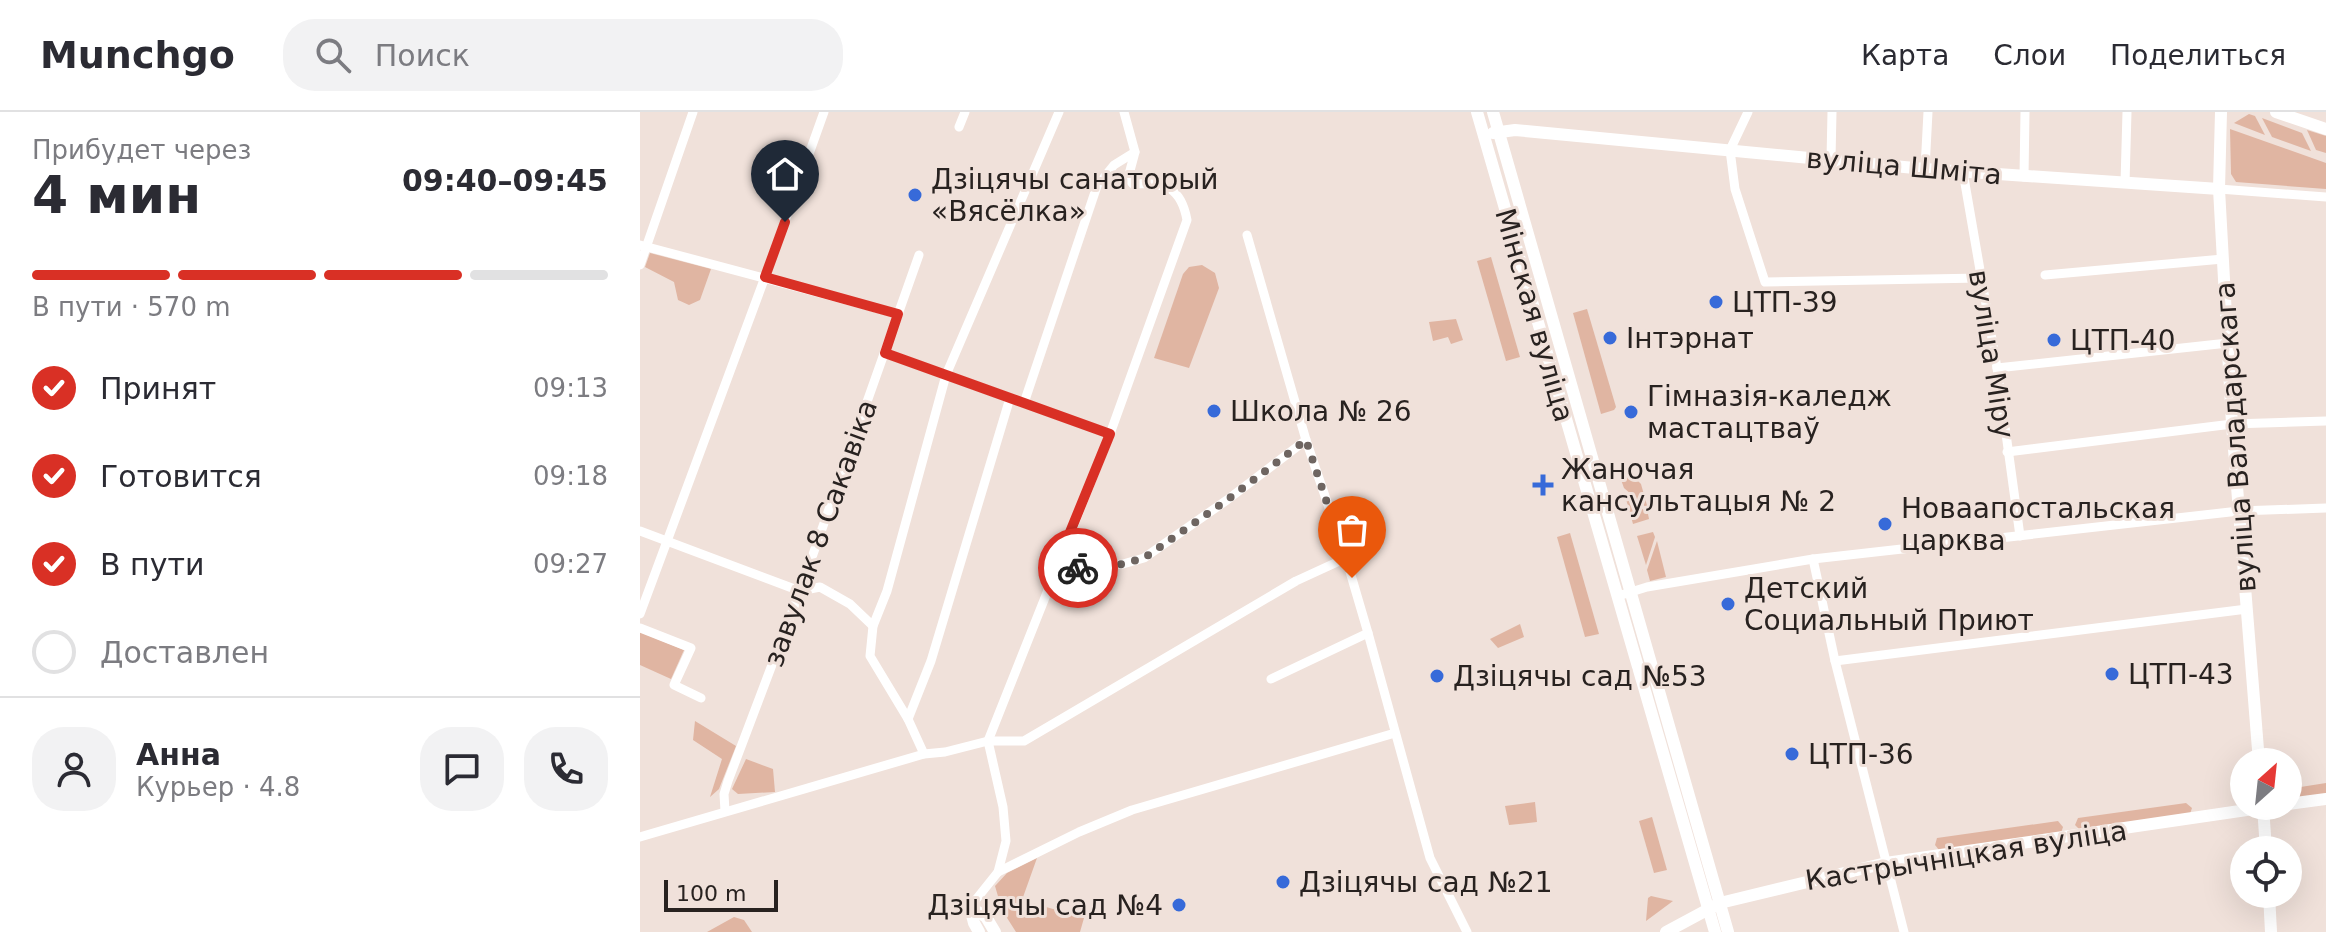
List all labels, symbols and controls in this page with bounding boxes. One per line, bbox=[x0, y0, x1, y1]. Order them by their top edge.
search box bbox=[283, 19, 843, 91]
text: Munchgo bbox=[40, 33, 235, 77]
icon: search bbox=[311, 33, 355, 77]
text: Поиск bbox=[375, 38, 470, 73]
text: Карта bbox=[1861, 39, 1949, 72]
text: Слои bbox=[1993, 39, 2066, 72]
text: Поделиться bbox=[2110, 39, 2286, 72]
text: Прибудет через bbox=[32, 135, 251, 165]
pin bbox=[751, 140, 819, 222]
street label: вуліца Шміта bbox=[1805, 142, 2003, 191]
icon: home bbox=[763, 152, 807, 196]
text: 09:40–09:45 bbox=[402, 163, 608, 198]
place label: Дзіцячы санаторый «Вясёлка» bbox=[931, 163, 1219, 228]
text: 4 мин bbox=[32, 165, 201, 225]
marker: Дзіцячы санаторый «Вясёлка» bbox=[906, 186, 924, 204]
street label: Мінская вуліца bbox=[1488, 205, 1581, 426]
street label: вуліца Міру bbox=[1962, 267, 2021, 441]
street label: вуліца Валадарскага bbox=[2208, 281, 2263, 593]
place label: ЦТП-39 bbox=[1732, 286, 1838, 319]
text: В пути · 570 m bbox=[32, 292, 231, 322]
marker: ЦТП-39 bbox=[1707, 293, 1725, 311]
place label: Інтэрнат bbox=[1626, 322, 1754, 355]
place label: ЦТП-40 bbox=[2070, 324, 2176, 357]
marker: Інтэрнат bbox=[1601, 329, 1619, 347]
marker: ЦТП-40 bbox=[2045, 331, 2063, 349]
icon: check bbox=[32, 366, 76, 410]
text: Принят bbox=[100, 371, 216, 406]
text: 09:13 bbox=[533, 373, 608, 403]
place label: Гімназія-каледж мастацтваў bbox=[1647, 380, 1892, 445]
street label: завулак 8 Сакавіка bbox=[757, 395, 884, 671]
place label: Школа № 26 bbox=[1230, 395, 1412, 428]
marker: Школа № 26 bbox=[1205, 402, 1223, 420]
marker: Гімназія-каледж мастацтваў bbox=[1622, 403, 1640, 421]
place label: Жаночая кансультацыя № 2 bbox=[1561, 453, 1836, 518]
icon: check bbox=[32, 454, 76, 498]
text: Готовится bbox=[100, 459, 262, 494]
text: 09:18 bbox=[533, 461, 608, 491]
marker: Жаночая кансультацыя № 2 bbox=[1532, 474, 1554, 496]
place label: Новаапостальская царква bbox=[1901, 492, 2175, 557]
pin bbox=[1318, 496, 1386, 578]
icon: bag bbox=[1330, 508, 1374, 552]
marker: Новаапостальская царква bbox=[1876, 515, 1894, 533]
courier bbox=[1038, 528, 1118, 608]
icon: check bbox=[32, 542, 76, 586]
icon: bike bbox=[1056, 546, 1100, 590]
text: В пути bbox=[100, 547, 204, 582]
text: 09:27 bbox=[533, 549, 608, 579]
place label: Детский Социальный Приют bbox=[1744, 572, 2034, 637]
marker: Детский Социальный Приют bbox=[1719, 595, 1737, 613]
text: Доставлен bbox=[100, 635, 269, 670]
place label: ЦТП-43 bbox=[2128, 658, 2234, 691]
place label: Дзіцячы сад №53 bbox=[1453, 660, 1707, 693]
marker: ЦТП-43 bbox=[2103, 665, 2121, 683]
marker: Дзіцячы сад №53 bbox=[1428, 667, 1446, 685]
button: person bbox=[32, 727, 116, 811]
button: chat bbox=[420, 727, 504, 811]
button: phone bbox=[524, 727, 608, 811]
text: Анна bbox=[136, 737, 221, 772]
place label: ЦТП-36 bbox=[1808, 738, 1914, 771]
marker: ЦТП-36 bbox=[1783, 745, 1801, 763]
north arrow bbox=[2230, 748, 2302, 820]
map controls bbox=[2230, 748, 2302, 908]
text: Курьер · 4.8 bbox=[136, 772, 300, 802]
street label: Кастрычніцкая вуліца bbox=[1803, 814, 2129, 897]
button: locate bbox=[2230, 836, 2302, 908]
place label: Дзіцячы сад №21 bbox=[1299, 866, 1553, 899]
marker: Дзіцячы сад №21 bbox=[1274, 873, 1292, 891]
scale bar bbox=[664, 876, 778, 912]
text: 100 m bbox=[676, 881, 746, 906]
place label: Дзіцячы сад №4 bbox=[927, 889, 1163, 922]
marker: Дзіцячы сад №4 bbox=[1170, 896, 1188, 914]

